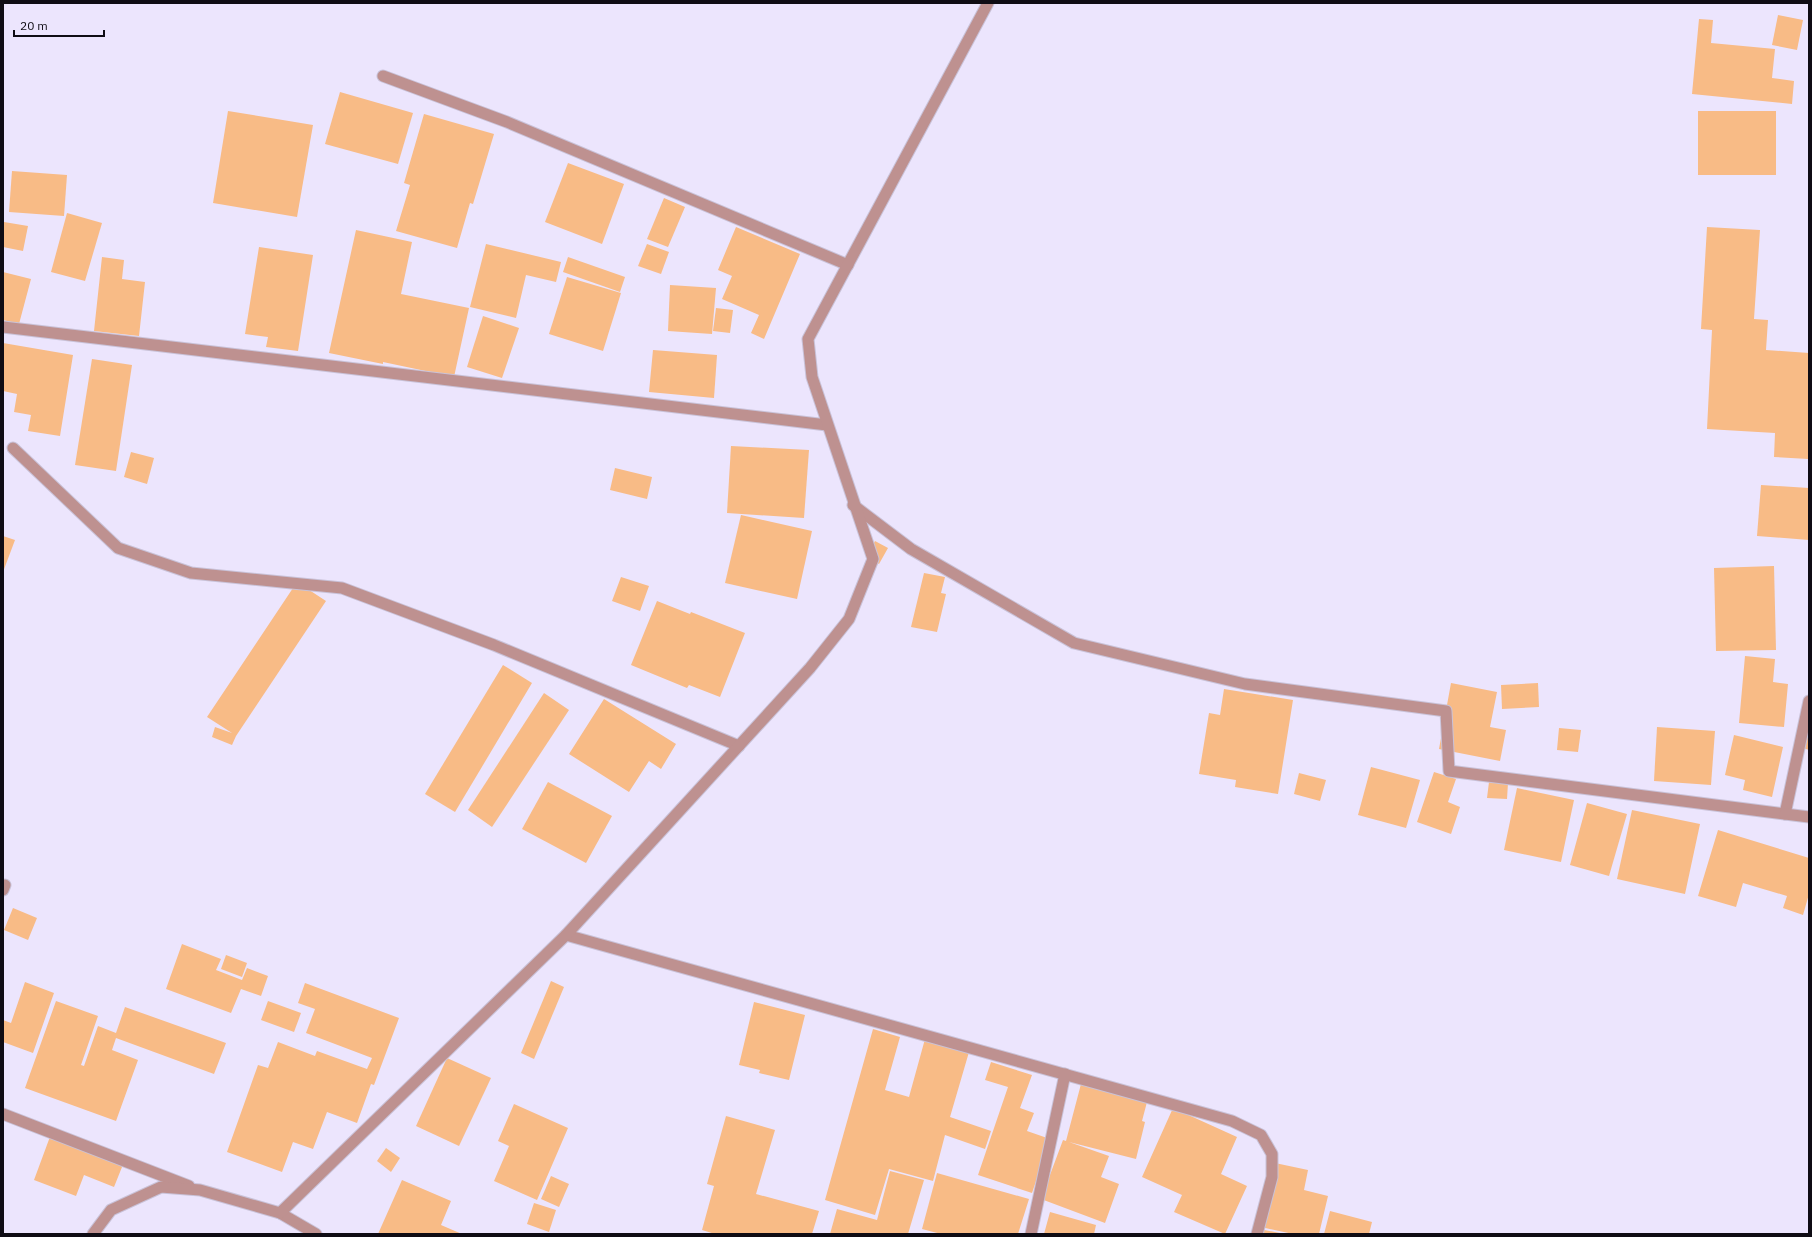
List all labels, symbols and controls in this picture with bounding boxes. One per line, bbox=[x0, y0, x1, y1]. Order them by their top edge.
scale bar bbox=[14, 12, 104, 38]
text: 20 m bbox=[20, 18, 48, 33]

